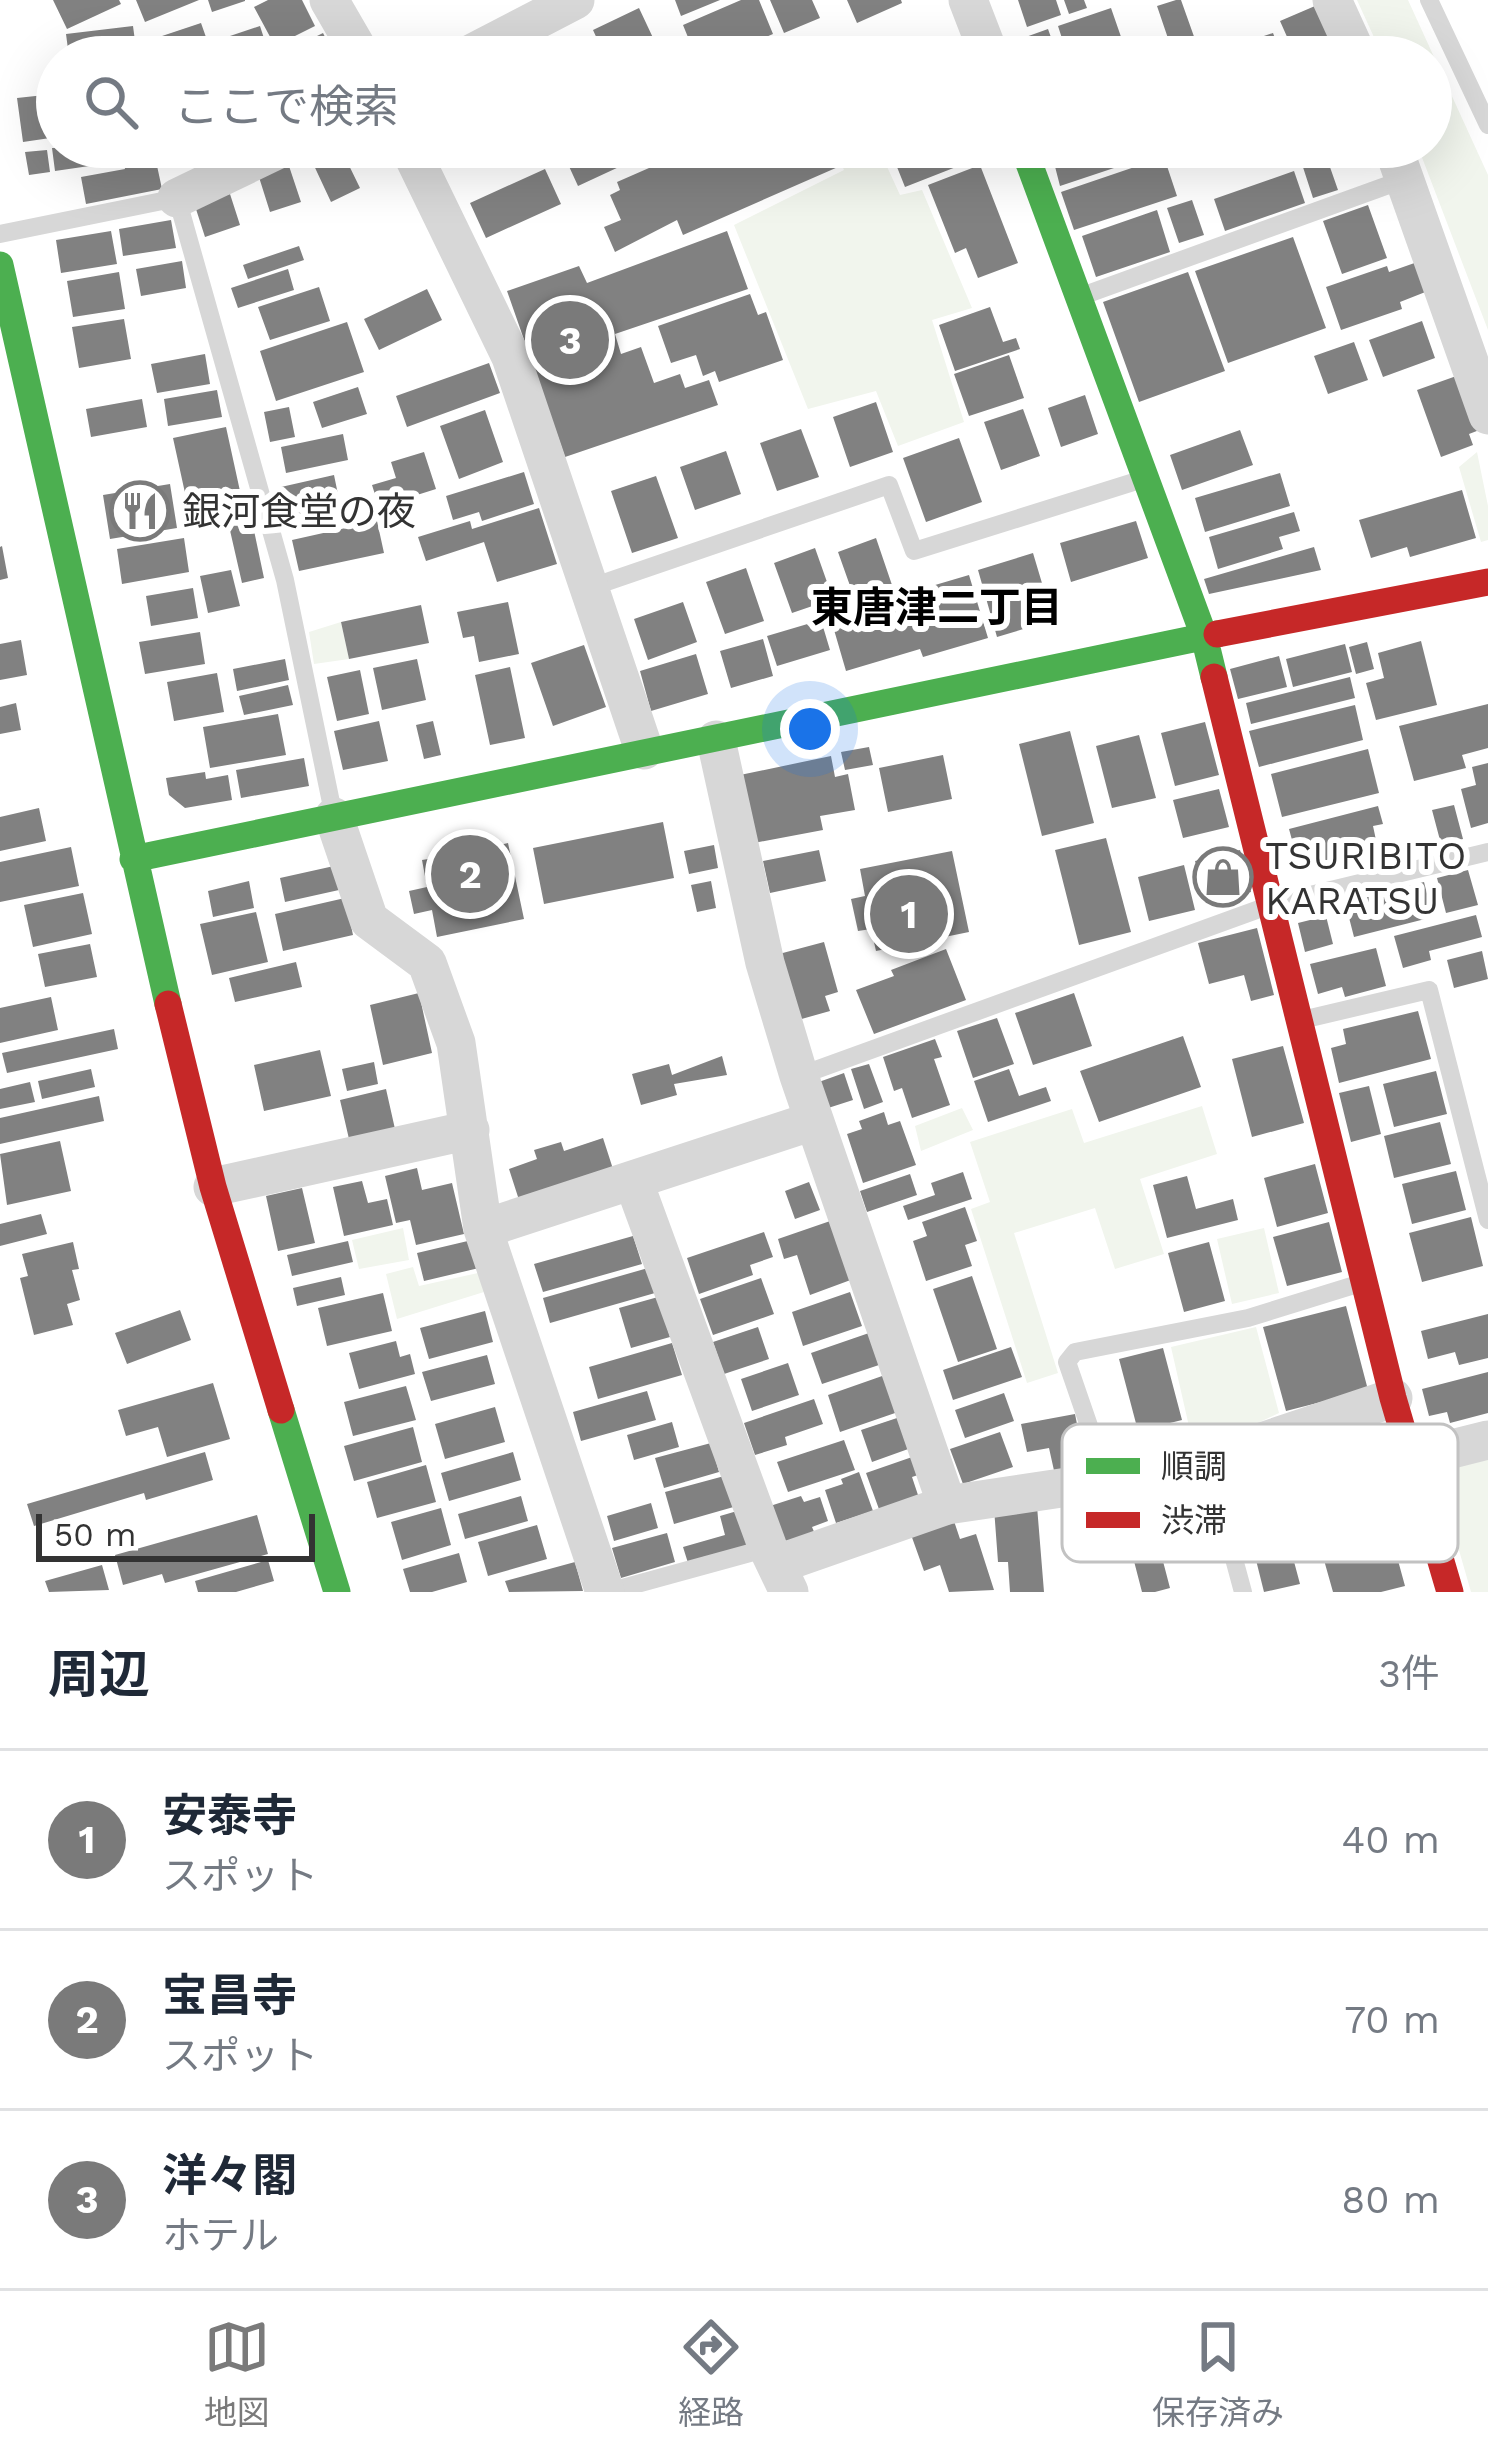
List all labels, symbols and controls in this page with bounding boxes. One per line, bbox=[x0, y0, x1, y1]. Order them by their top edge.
search box bbox=[36, 36, 1452, 168]
icon: search bbox=[78, 69, 144, 135]
text: ここで検索 bbox=[174, 80, 399, 133]
pin: 3 bbox=[531, 295, 609, 385]
restaurant icon: 銀河食堂の夜 bbox=[109, 480, 171, 542]
place label: 銀河食堂の夜 bbox=[182, 489, 416, 534]
district label: 東唐津二丁目 bbox=[811, 583, 1063, 632]
your location bbox=[780, 699, 840, 759]
pin: 2 bbox=[431, 829, 509, 919]
place label: TSURIBITO KARATSU bbox=[1265, 833, 1466, 923]
shop icon: TSURIBITO KARATSU bbox=[1192, 846, 1254, 908]
pin: 1 bbox=[870, 869, 948, 959]
legend bbox=[1062, 1424, 1458, 1562]
text: 順調 bbox=[1161, 1447, 1227, 1486]
text: 渋滞 bbox=[1161, 1501, 1227, 1540]
scale bar bbox=[36, 1508, 315, 1561]
text: 50 m bbox=[54, 1515, 136, 1554]
text: 周辺 bbox=[48, 1645, 150, 1704]
text: 3件 bbox=[1378, 1651, 1440, 1696]
text: 安泰寺 bbox=[162, 1789, 297, 1842]
text: 1 bbox=[79, 1817, 95, 1862]
text: 40 m bbox=[1341, 1817, 1440, 1862]
text: スポット bbox=[162, 1853, 318, 1898]
text: 宝昌寺 bbox=[162, 1969, 297, 2022]
text: 2 bbox=[75, 1997, 99, 2042]
text: 70 m bbox=[1344, 1997, 1440, 2042]
text: スポット bbox=[162, 2033, 318, 2078]
text: 洋々閣 bbox=[162, 2149, 297, 2202]
text: 3 bbox=[75, 2177, 99, 2222]
text: 80 m bbox=[1341, 2177, 1440, 2222]
text: ホテル bbox=[162, 2213, 279, 2258]
tab: 地図 bbox=[204, 2314, 270, 2434]
tab: 経路 bbox=[678, 2314, 744, 2434]
tab: 保存済み bbox=[1152, 2314, 1284, 2434]

